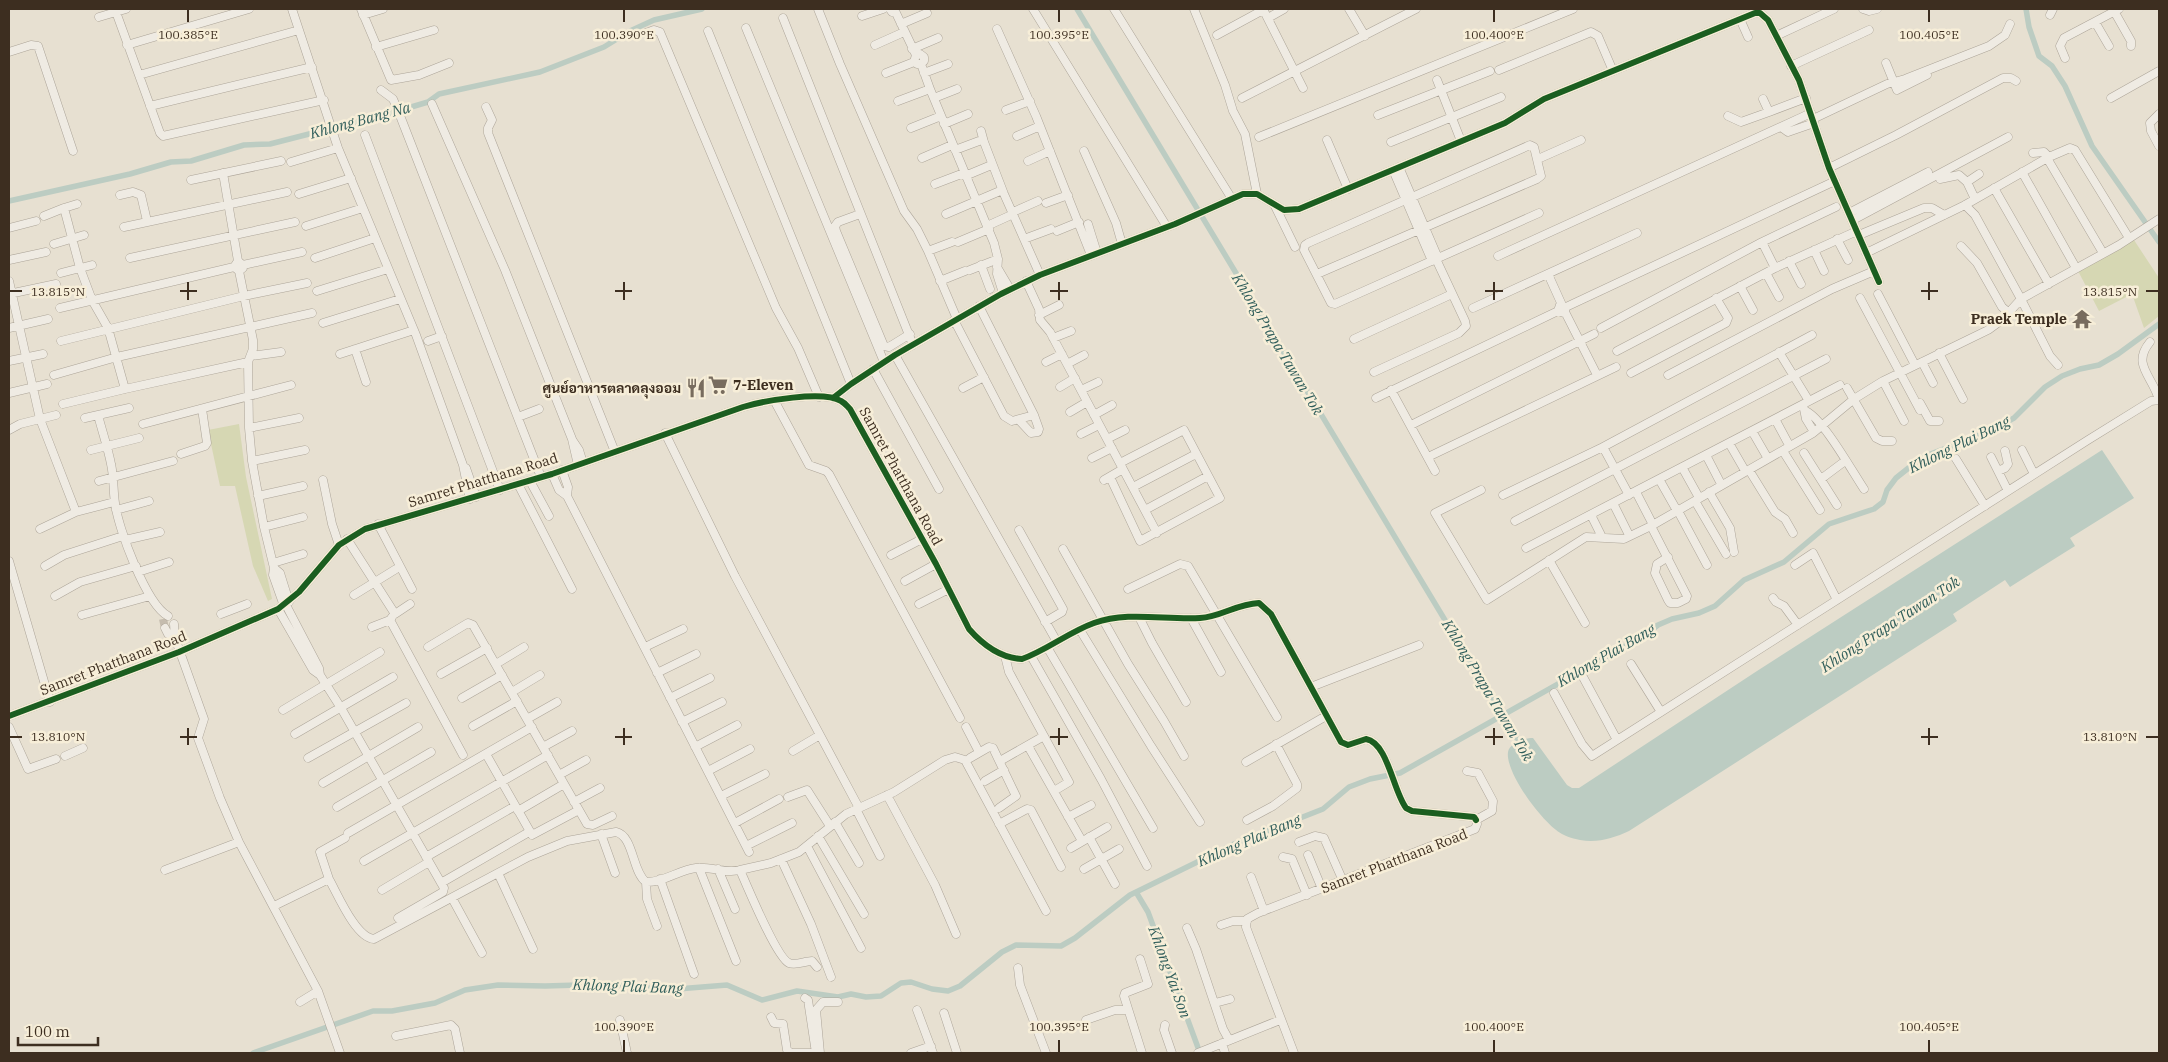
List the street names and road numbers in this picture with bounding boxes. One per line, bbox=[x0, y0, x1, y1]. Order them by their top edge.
street label: Samret Phatthana Road bbox=[855, 404, 947, 549]
street label: Samret Phatthana Road bbox=[406, 449, 560, 511]
street label: Samret Phatthana Road bbox=[37, 627, 189, 699]
street label: Samret Phatthana Road bbox=[1318, 825, 1470, 897]

